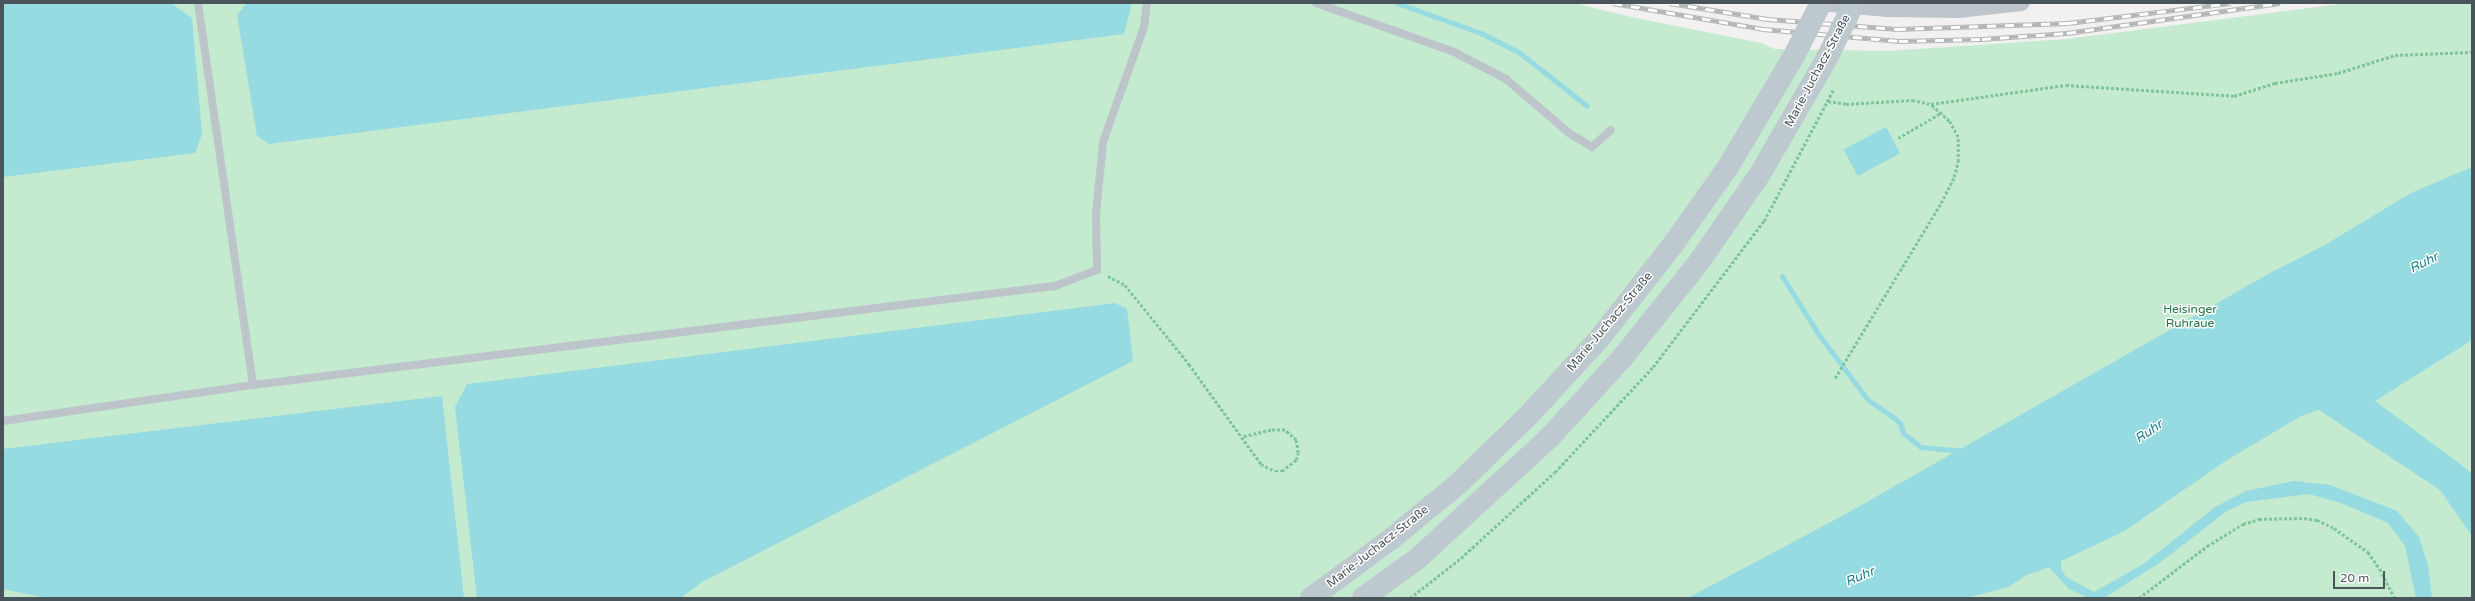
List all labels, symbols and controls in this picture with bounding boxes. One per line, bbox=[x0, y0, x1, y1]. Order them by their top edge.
street label: Marie-Juchacz-Straße bbox=[1782, 12, 1854, 130]
water label: Ruhr bbox=[2407, 249, 2441, 277]
street label: Marie-Juchacz-Straße bbox=[1564, 269, 1656, 375]
park label: Heisinger Ruhraue bbox=[2163, 303, 2217, 331]
water label: Ruhr bbox=[2132, 417, 2166, 447]
street label: Marie-Juchacz-Straße bbox=[1324, 503, 1432, 591]
scale bar bbox=[2335, 563, 2387, 589]
water label: Ruhr bbox=[1843, 564, 1877, 590]
text: 20 m bbox=[2340, 571, 2369, 585]

